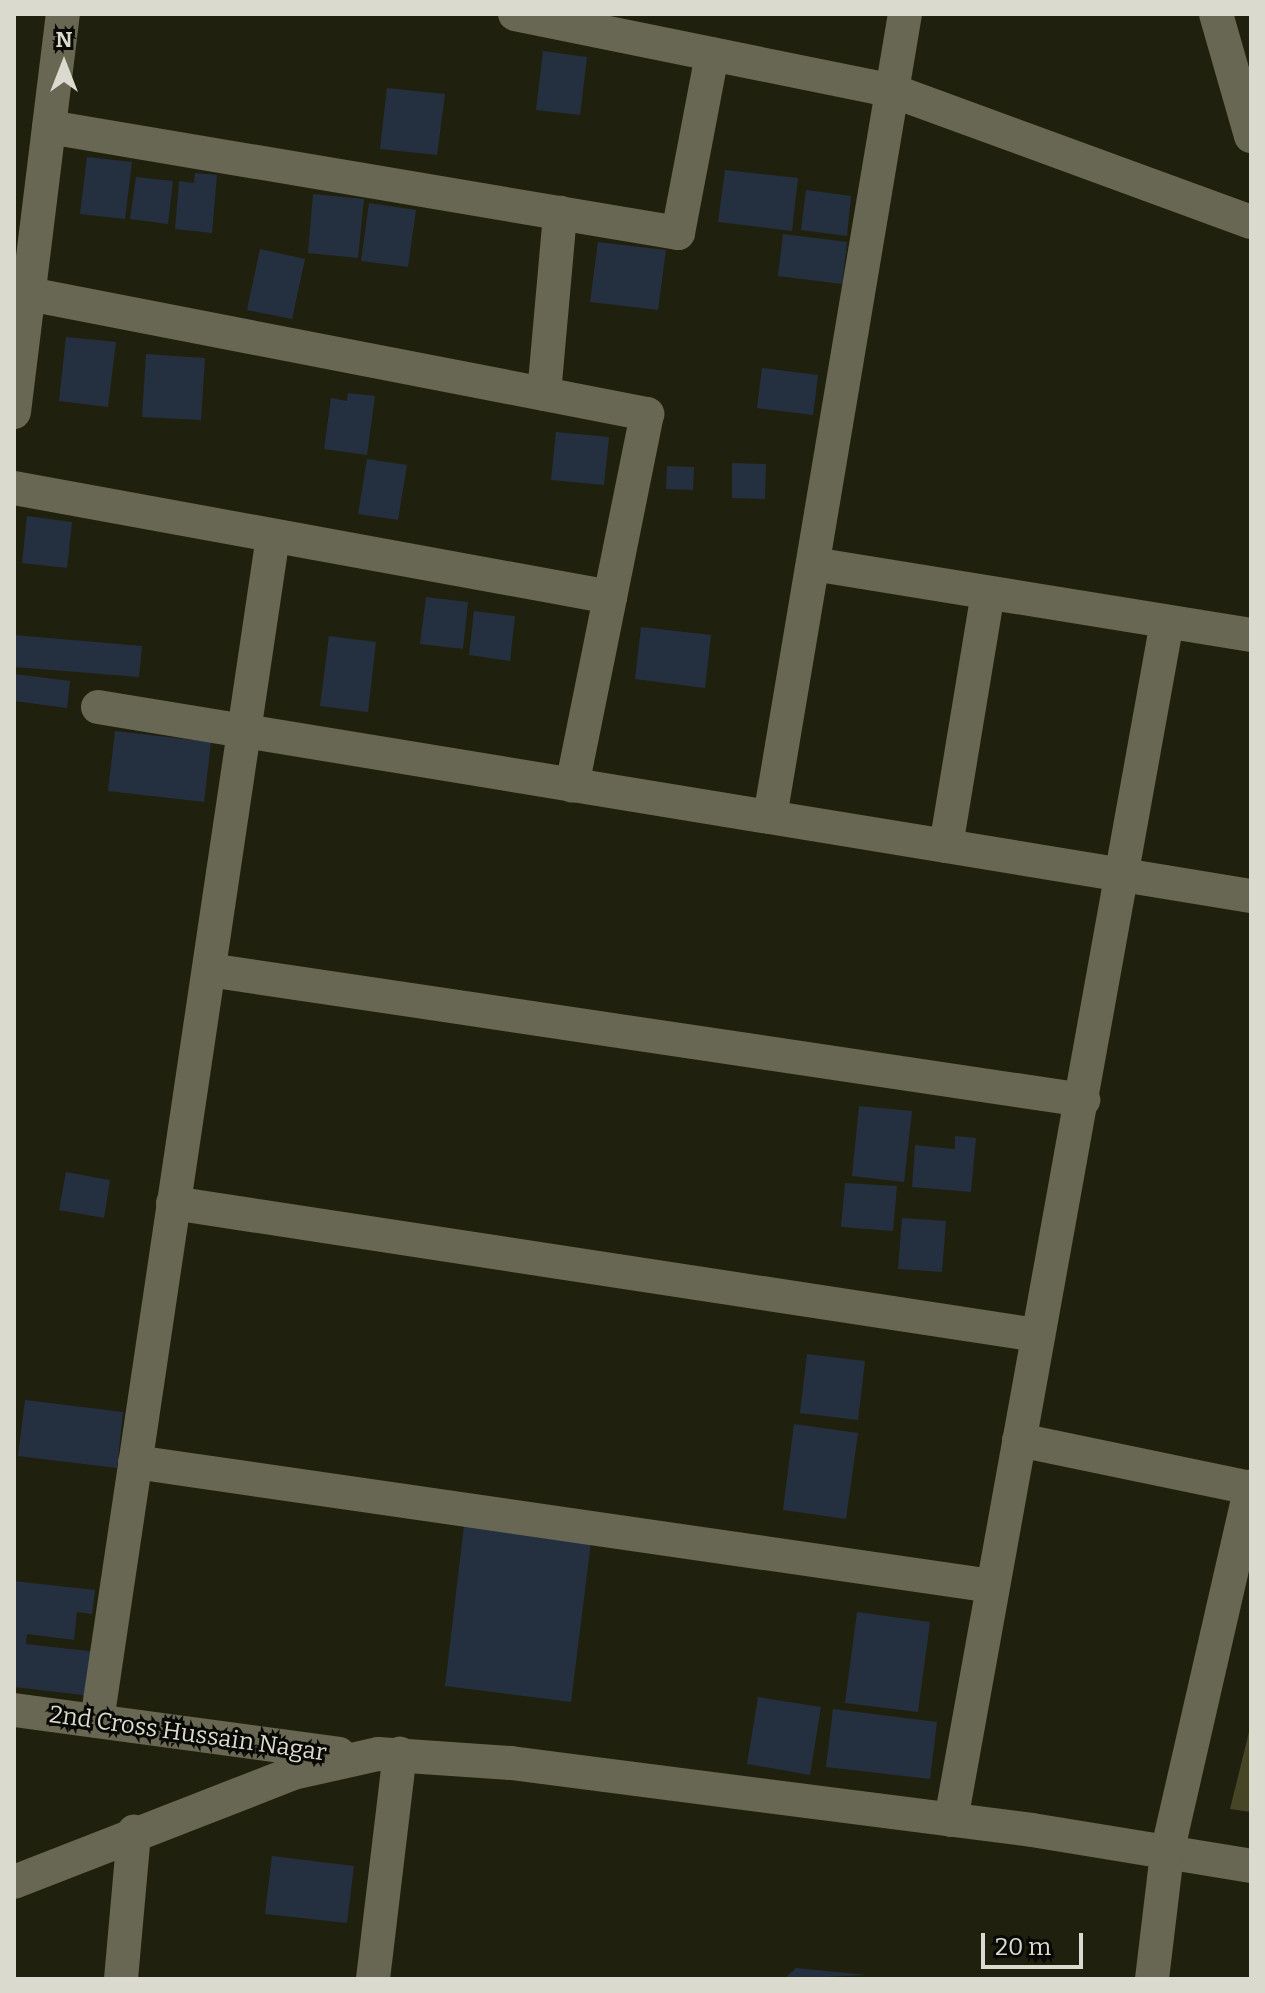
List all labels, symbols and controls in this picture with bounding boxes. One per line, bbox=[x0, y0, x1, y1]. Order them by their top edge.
north arrow bbox=[24, 24, 104, 104]
text: N bbox=[56, 26, 72, 53]
street label: 2nd Cross Hussain Nagar bbox=[48, 1700, 328, 1768]
scale bar bbox=[985, 1917, 1087, 1967]
text: 20 m bbox=[995, 1933, 1051, 1961]

